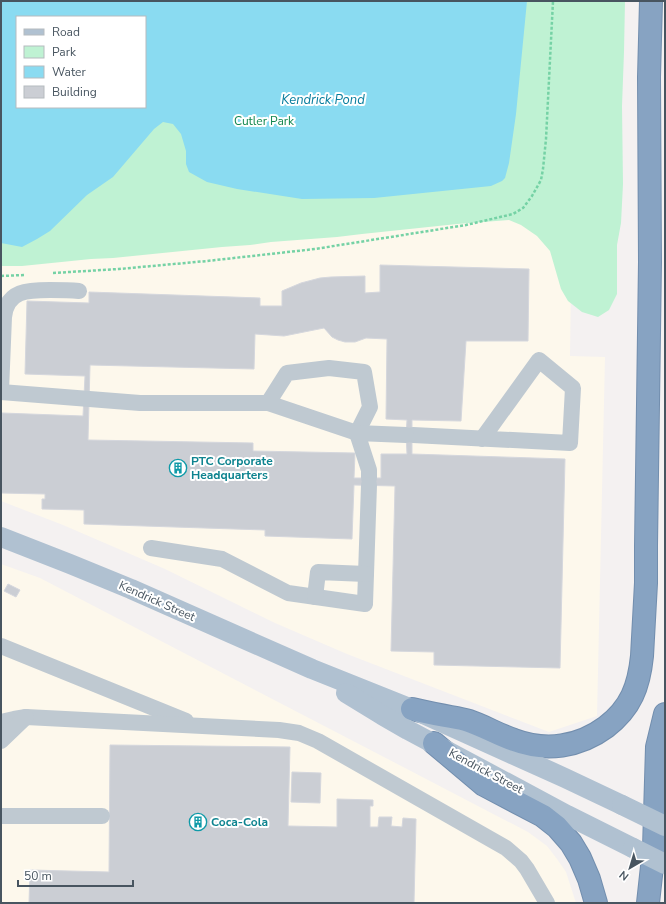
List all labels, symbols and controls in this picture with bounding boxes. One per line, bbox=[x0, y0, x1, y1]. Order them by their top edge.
legend bbox=[16, 16, 146, 108]
text: Road bbox=[52, 24, 80, 40]
text: Park bbox=[52, 44, 77, 60]
text: Water bbox=[52, 64, 86, 80]
text: Building bbox=[52, 84, 97, 100]
water label: Kendrick Pond bbox=[281, 91, 365, 109]
park label: Cutler Park bbox=[234, 113, 295, 129]
place label: PTC Corporate Headquarters bbox=[191, 453, 273, 483]
building icon: PTC Corporate Headquarters bbox=[168, 458, 188, 478]
street label: Kendrick Street bbox=[116, 577, 198, 625]
street label: Kendrick Street bbox=[446, 745, 527, 798]
building icon: Coca-Cola bbox=[188, 812, 208, 832]
place label: Coca-Cola bbox=[211, 814, 268, 830]
north arrow bbox=[610, 848, 650, 888]
scale bar bbox=[18, 862, 133, 888]
text: N bbox=[616, 867, 632, 884]
text: 50 m bbox=[24, 868, 52, 884]

